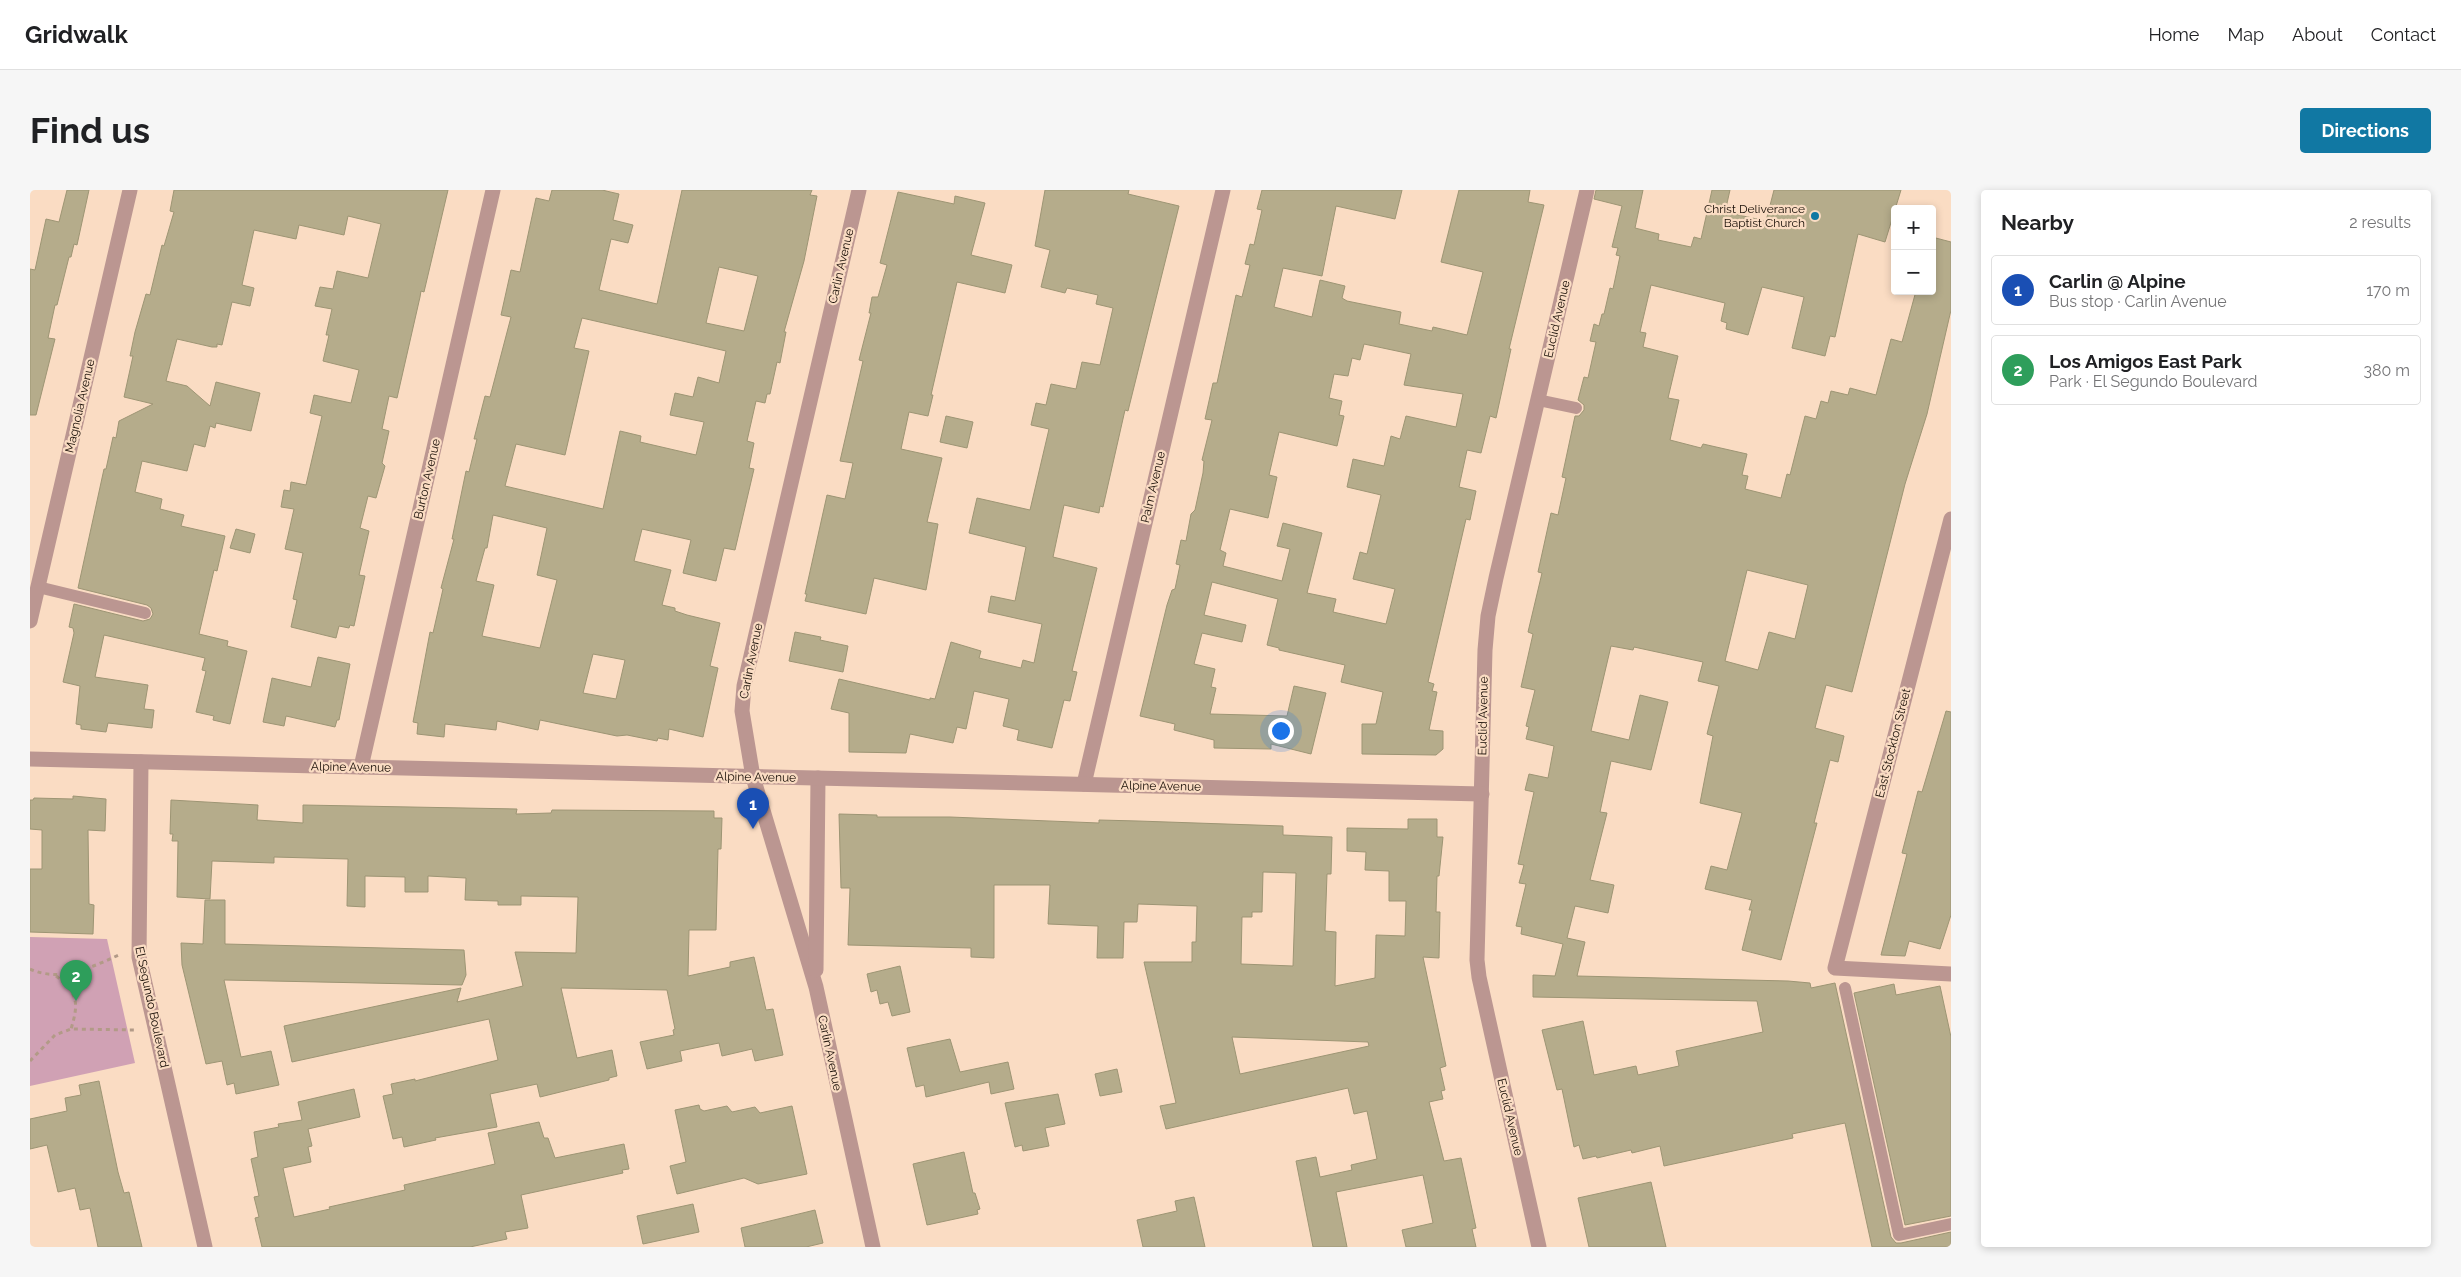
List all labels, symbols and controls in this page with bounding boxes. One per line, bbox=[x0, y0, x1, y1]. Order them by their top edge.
text: Gridwalk bbox=[25, 20, 128, 49]
text: Home bbox=[2148, 24, 2199, 45]
text: Map bbox=[2227, 24, 2264, 45]
text: About bbox=[2292, 24, 2343, 45]
text: Contact bbox=[2371, 24, 2436, 45]
button: Directions bbox=[2300, 108, 2431, 153]
text: Find us bbox=[30, 110, 150, 151]
place label: Christ Deliverance Baptist Church bbox=[1704, 202, 1805, 230]
map controls bbox=[1891, 205, 1936, 295]
button: + bbox=[1891, 205, 1936, 250]
marker: Christ Deliverance Baptist Church bbox=[1809, 210, 1821, 222]
text: Nearby bbox=[2001, 210, 2074, 235]
text: 2 results bbox=[2349, 213, 2411, 232]
street label: Carlin Avenue bbox=[826, 227, 856, 305]
button: − bbox=[1891, 250, 1936, 295]
text: Carlin @ Alpine bbox=[2049, 270, 2186, 292]
street label: Euclid Avenue bbox=[1541, 279, 1573, 359]
text: 1 bbox=[2014, 281, 2022, 300]
text: 170 m bbox=[2366, 281, 2410, 300]
text: Bus stop · Carlin Avenue bbox=[2049, 292, 2227, 311]
text: Los Amigos East Park bbox=[2049, 350, 2242, 372]
street label: Magnolia Avenue bbox=[62, 358, 98, 454]
text: 2 bbox=[2013, 361, 2023, 380]
text: 380 m bbox=[2363, 361, 2410, 380]
text: Park · El Segundo Boulevard bbox=[2049, 372, 2258, 391]
street label: Burton Avenue bbox=[411, 437, 443, 521]
street label: Palm Avenue bbox=[1138, 450, 1168, 524]
street label: Carlin Avenue bbox=[737, 622, 765, 700]
street label: Euclid Avenue bbox=[1475, 676, 1491, 756]
street label: East Stockton Street bbox=[1873, 687, 1913, 799]
your location bbox=[1268, 718, 1294, 744]
street label: Alpine Avenue bbox=[311, 759, 391, 775]
street label: Alpine Avenue bbox=[716, 769, 796, 785]
street label: Alpine Avenue bbox=[1121, 778, 1201, 794]
pin: 1 bbox=[737, 788, 769, 829]
street label: El Segundo Boulevard bbox=[132, 945, 172, 1069]
pin: 2 bbox=[60, 960, 92, 1001]
street label: Carlin Avenue bbox=[815, 1014, 845, 1092]
street label: Euclid Avenue bbox=[1494, 1077, 1526, 1157]

